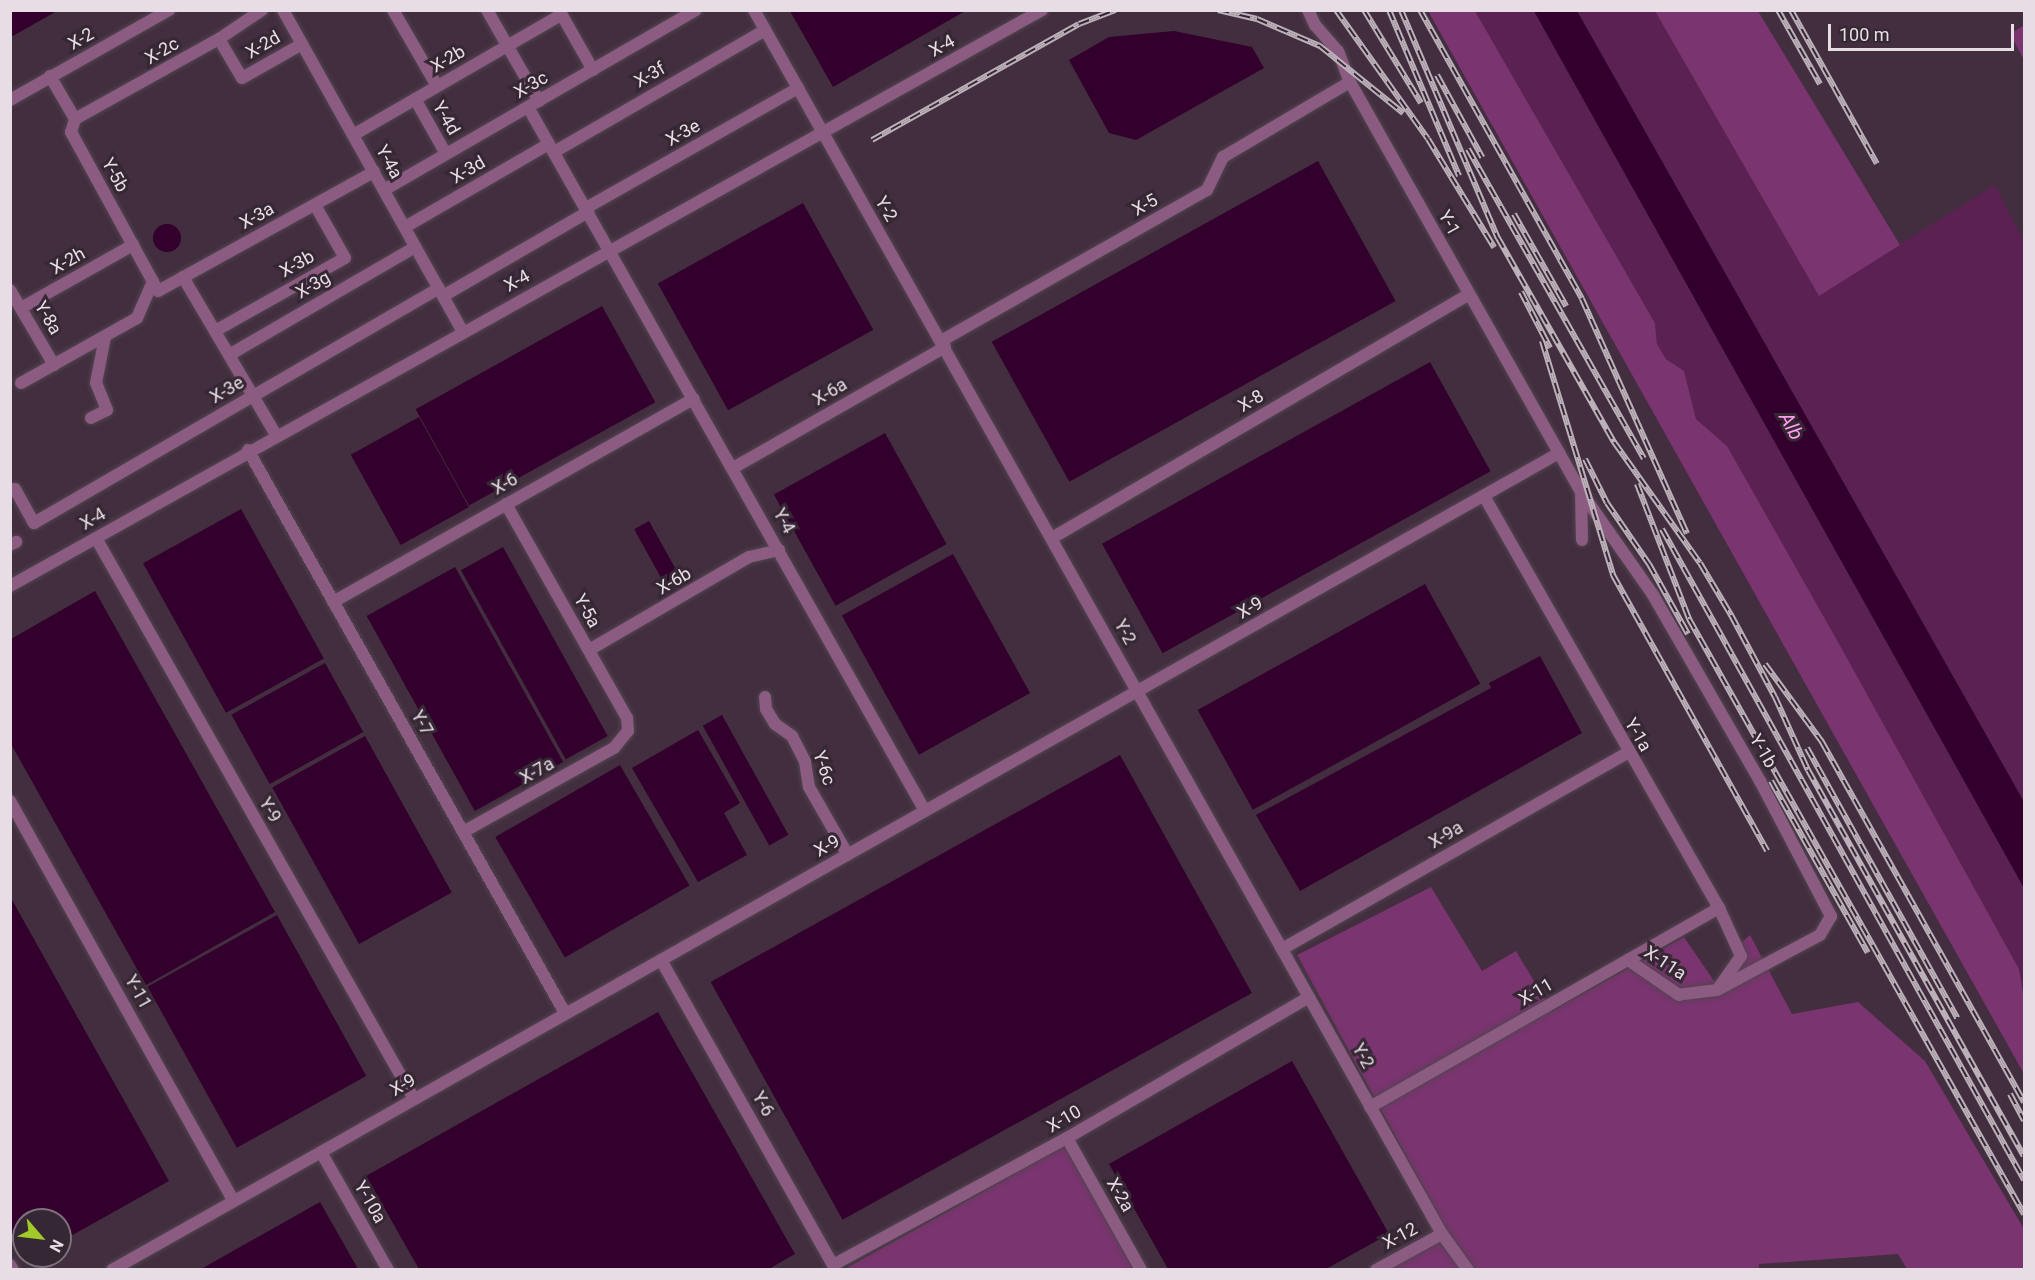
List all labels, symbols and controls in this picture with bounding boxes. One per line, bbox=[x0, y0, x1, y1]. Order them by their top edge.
scale bar bbox=[1831, 12, 2017, 50]
street label: X-2 bbox=[64, 23, 98, 55]
text: 100 m bbox=[1839, 24, 1890, 45]
street label: X-2d bbox=[242, 27, 284, 63]
street label: X-4 bbox=[925, 30, 959, 62]
street label: X-2c bbox=[141, 33, 183, 69]
street label: X-2b bbox=[427, 41, 469, 77]
street label: X-3f bbox=[631, 58, 669, 92]
street label: X-3c bbox=[510, 67, 552, 103]
street label: Y-4d bbox=[428, 97, 464, 139]
street label: X-3e bbox=[662, 115, 704, 151]
street label: Y-4a bbox=[371, 141, 407, 183]
street label: X-3d bbox=[447, 152, 489, 188]
street label: Y-5b bbox=[97, 154, 133, 196]
street label: X-5 bbox=[1128, 189, 1162, 221]
street label: Y-2 bbox=[870, 193, 902, 225]
street label: X-3a bbox=[236, 198, 278, 234]
street label: Y-1 bbox=[1433, 207, 1465, 239]
street label: X-2h bbox=[47, 243, 89, 279]
street label: X-3b bbox=[276, 246, 318, 282]
street label: X-4 bbox=[500, 265, 534, 297]
street label: X-3g bbox=[292, 267, 334, 303]
street label: Y-8a bbox=[30, 297, 66, 339]
street label: X-3e bbox=[206, 372, 248, 408]
street label: X-6a bbox=[809, 374, 851, 410]
street label: X-8 bbox=[1234, 385, 1268, 417]
water label: Alb bbox=[1774, 408, 1808, 444]
street label: X-6 bbox=[488, 468, 522, 500]
street label: X-4 bbox=[76, 503, 110, 535]
street label: Y-4 bbox=[768, 505, 800, 537]
street label: X-6b bbox=[653, 563, 695, 599]
street label: Y-5a bbox=[569, 590, 605, 632]
street label: X-9 bbox=[1233, 592, 1267, 624]
street label: Y-2 bbox=[1109, 616, 1141, 648]
street label: Y-7 bbox=[406, 707, 438, 739]
street label: Y-1a bbox=[1620, 714, 1656, 756]
street label: Y-1b bbox=[1745, 730, 1781, 772]
street label: Y-6c bbox=[808, 748, 840, 788]
street label: X-7a bbox=[516, 753, 558, 789]
street label: Y-9 bbox=[254, 794, 286, 826]
street label: X-9a bbox=[1425, 817, 1467, 853]
street label: X-9 bbox=[810, 830, 844, 862]
street label: X-11a bbox=[1640, 941, 1690, 985]
street label: Y-11 bbox=[120, 971, 156, 1013]
street label: X-11 bbox=[1515, 974, 1557, 1010]
street label: Y-2 bbox=[1347, 1040, 1379, 1072]
street label: X-9 bbox=[386, 1069, 420, 1101]
street label: Y-6 bbox=[747, 1088, 779, 1120]
street label: X-10 bbox=[1043, 1101, 1085, 1137]
street label: X-2a bbox=[1102, 1174, 1138, 1216]
street label: Y-10a bbox=[349, 1177, 391, 1227]
north arrow bbox=[12, 1208, 72, 1268]
street label: X-12 bbox=[1379, 1218, 1421, 1254]
text: N bbox=[46, 1236, 68, 1255]

